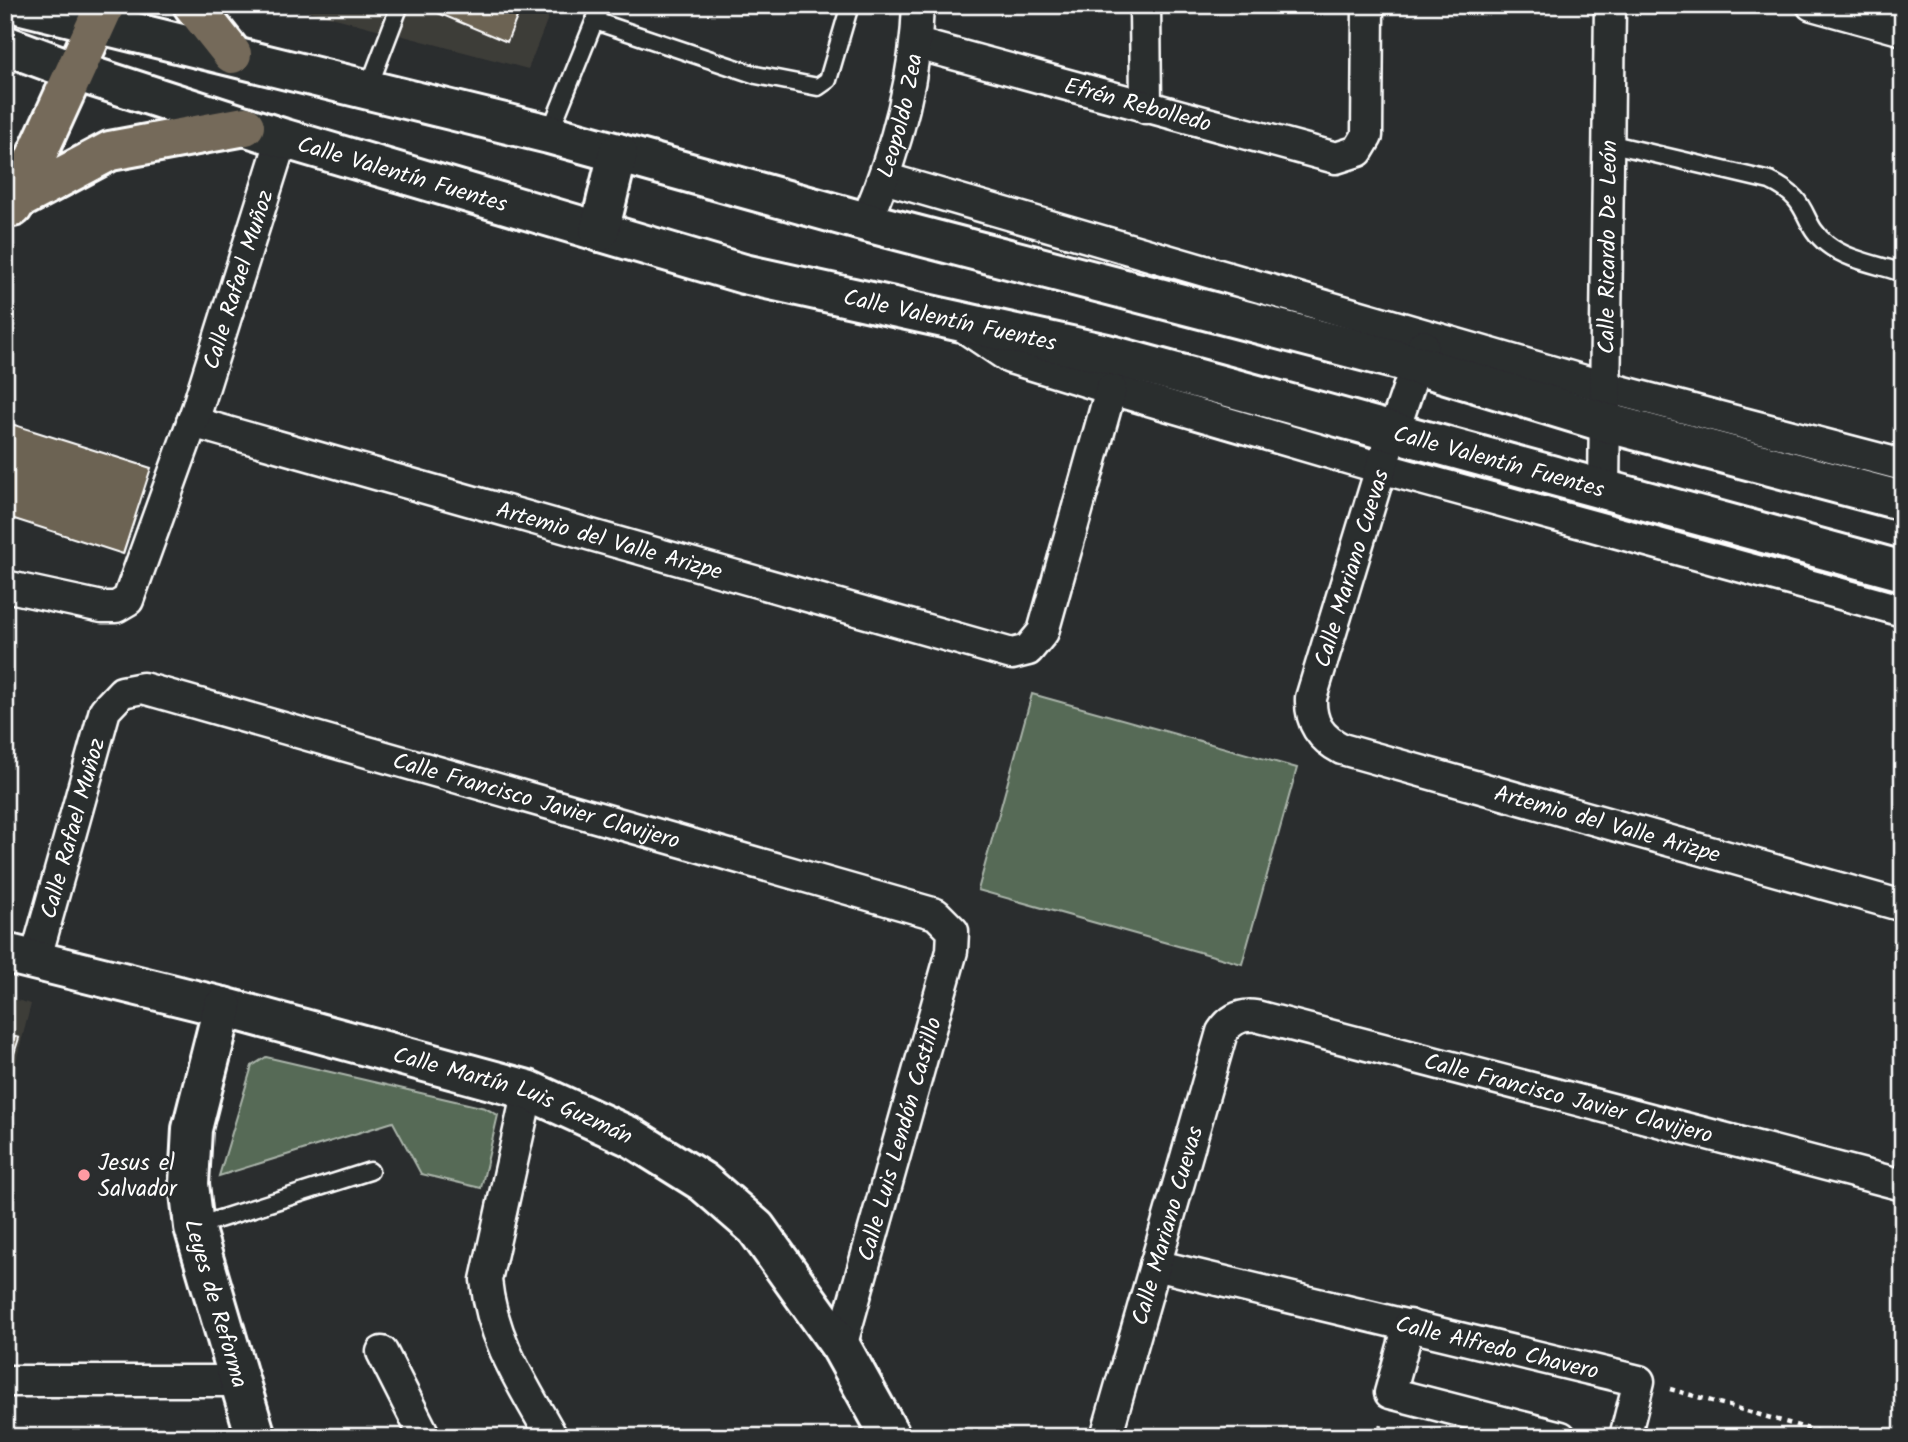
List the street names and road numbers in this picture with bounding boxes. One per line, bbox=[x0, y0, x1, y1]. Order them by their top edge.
street label: Leopoldo Zea bbox=[868, 51, 934, 183]
street label: Efrén Rebolledo bbox=[1060, 69, 1215, 143]
street label: Calle Valentín Fuentes bbox=[293, 127, 512, 223]
street label: Calle Ricardo De León bbox=[1590, 140, 1628, 354]
street label: Calle Rafael Muñoz bbox=[194, 186, 285, 374]
street label: Calle Valentín Fuentes bbox=[840, 280, 1060, 362]
street label: Calle Valentín Fuentes bbox=[1389, 417, 1608, 509]
street label: Calle Mariano Cuevas bbox=[1306, 465, 1400, 672]
street label: Artemio del Valle Arizpe bbox=[492, 493, 726, 591]
street label: Calle Rafael Muñoz bbox=[32, 734, 116, 923]
street label: Calle Francisco Javier Clavijero bbox=[388, 744, 684, 860]
street label: Artemio del Valle Arizpe bbox=[1490, 776, 1724, 874]
street label: Calle Luis Lendón Castillo bbox=[849, 1013, 953, 1266]
street label: Calle Martín Luis Guzmán bbox=[389, 1038, 638, 1155]
street label: Calle Francisco Javier Clavijero bbox=[1420, 1045, 1716, 1155]
street label: Calle Mariano Cuevas bbox=[1123, 1122, 1214, 1330]
street label: Leyes de Reforma bbox=[173, 1218, 257, 1393]
street label: Calle Alfredo Chavero bbox=[1392, 1307, 1602, 1391]

